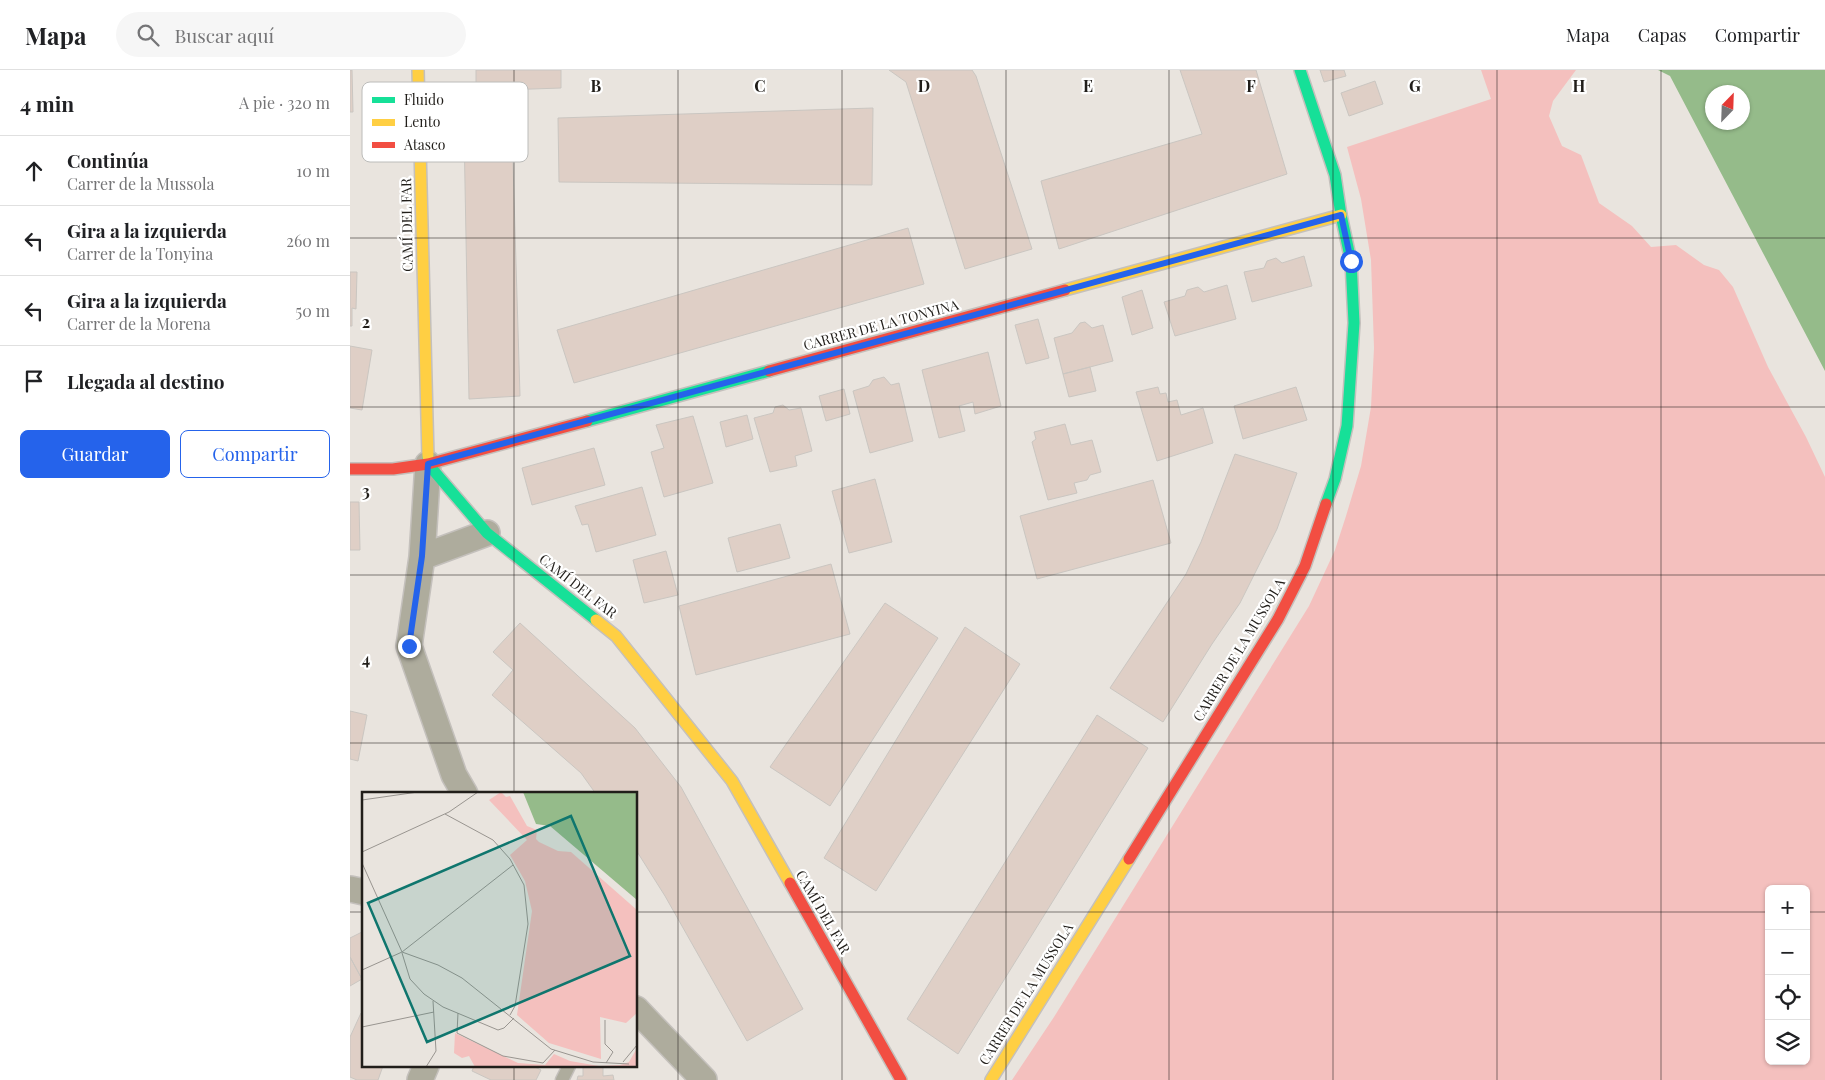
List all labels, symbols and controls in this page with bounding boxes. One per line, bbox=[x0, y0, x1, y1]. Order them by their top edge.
search box bbox=[116, 12, 466, 57]
text: Mapa bbox=[25, 19, 86, 51]
icon: search bbox=[134, 21, 162, 49]
text: Buscar aquí bbox=[174, 22, 274, 48]
text: Mapa bbox=[1566, 23, 1610, 47]
text: Capas bbox=[1638, 23, 1687, 47]
text: Compartir bbox=[1715, 23, 1800, 47]
text: B bbox=[591, 75, 602, 96]
text: C bbox=[754, 75, 766, 96]
text: D bbox=[918, 75, 930, 96]
text: E bbox=[1083, 75, 1093, 96]
text: F bbox=[1246, 75, 1256, 96]
text: G bbox=[1409, 75, 1421, 96]
text: H bbox=[1573, 75, 1586, 96]
legend bbox=[362, 82, 528, 162]
north arrow bbox=[1705, 85, 1750, 130]
text: 4 min bbox=[20, 89, 74, 117]
text: Fluido bbox=[404, 90, 444, 109]
text: A pie · 320 m bbox=[239, 92, 330, 113]
text: Lento bbox=[404, 112, 441, 131]
text: Atasco bbox=[403, 135, 446, 154]
text: Continúa bbox=[67, 147, 149, 173]
icon: ahead bbox=[20, 157, 48, 185]
text: 10 m bbox=[296, 160, 330, 181]
text: Carrer de la Mussola bbox=[67, 173, 215, 194]
street label: CAMÍ DEL FAR bbox=[396, 177, 417, 272]
text: Gira a la izquierda bbox=[67, 217, 227, 243]
icon: left bbox=[20, 227, 48, 255]
text: 260 m bbox=[286, 230, 330, 251]
text: Carrer de la Tonyina bbox=[67, 243, 213, 264]
route start bbox=[1340, 250, 1363, 273]
text: Gira a la izquierda bbox=[67, 287, 227, 313]
street label: CARRER DE LA TONYINA bbox=[801, 295, 961, 354]
icon: left bbox=[20, 297, 48, 325]
text: 50 m bbox=[296, 300, 330, 321]
text: 2 bbox=[362, 311, 370, 332]
text: Carrer de la Morena bbox=[67, 313, 211, 334]
icon: arrive bbox=[20, 367, 48, 395]
text: Llegada al destino bbox=[67, 368, 225, 394]
button: Guardar bbox=[20, 430, 170, 478]
button: Compartir bbox=[180, 430, 330, 478]
text: 3 bbox=[362, 480, 370, 501]
street label: CAMÍ DEL FAR bbox=[536, 549, 622, 623]
street label: CARRER DE LA MUSSOLA bbox=[1188, 574, 1289, 725]
route end bbox=[398, 635, 421, 658]
text: 4 bbox=[362, 648, 370, 669]
inset map bbox=[362, 792, 638, 1068]
street label: CAMÍ DEL FAR bbox=[792, 866, 856, 958]
map controls bbox=[1765, 885, 1810, 1065]
button: + bbox=[1765, 885, 1810, 930]
street label: CARRER DE LA MUSSOLA bbox=[974, 919, 1077, 1068]
button: − bbox=[1765, 930, 1810, 975]
button: locate bbox=[1765, 975, 1810, 1020]
button: layers bbox=[1765, 1020, 1810, 1065]

